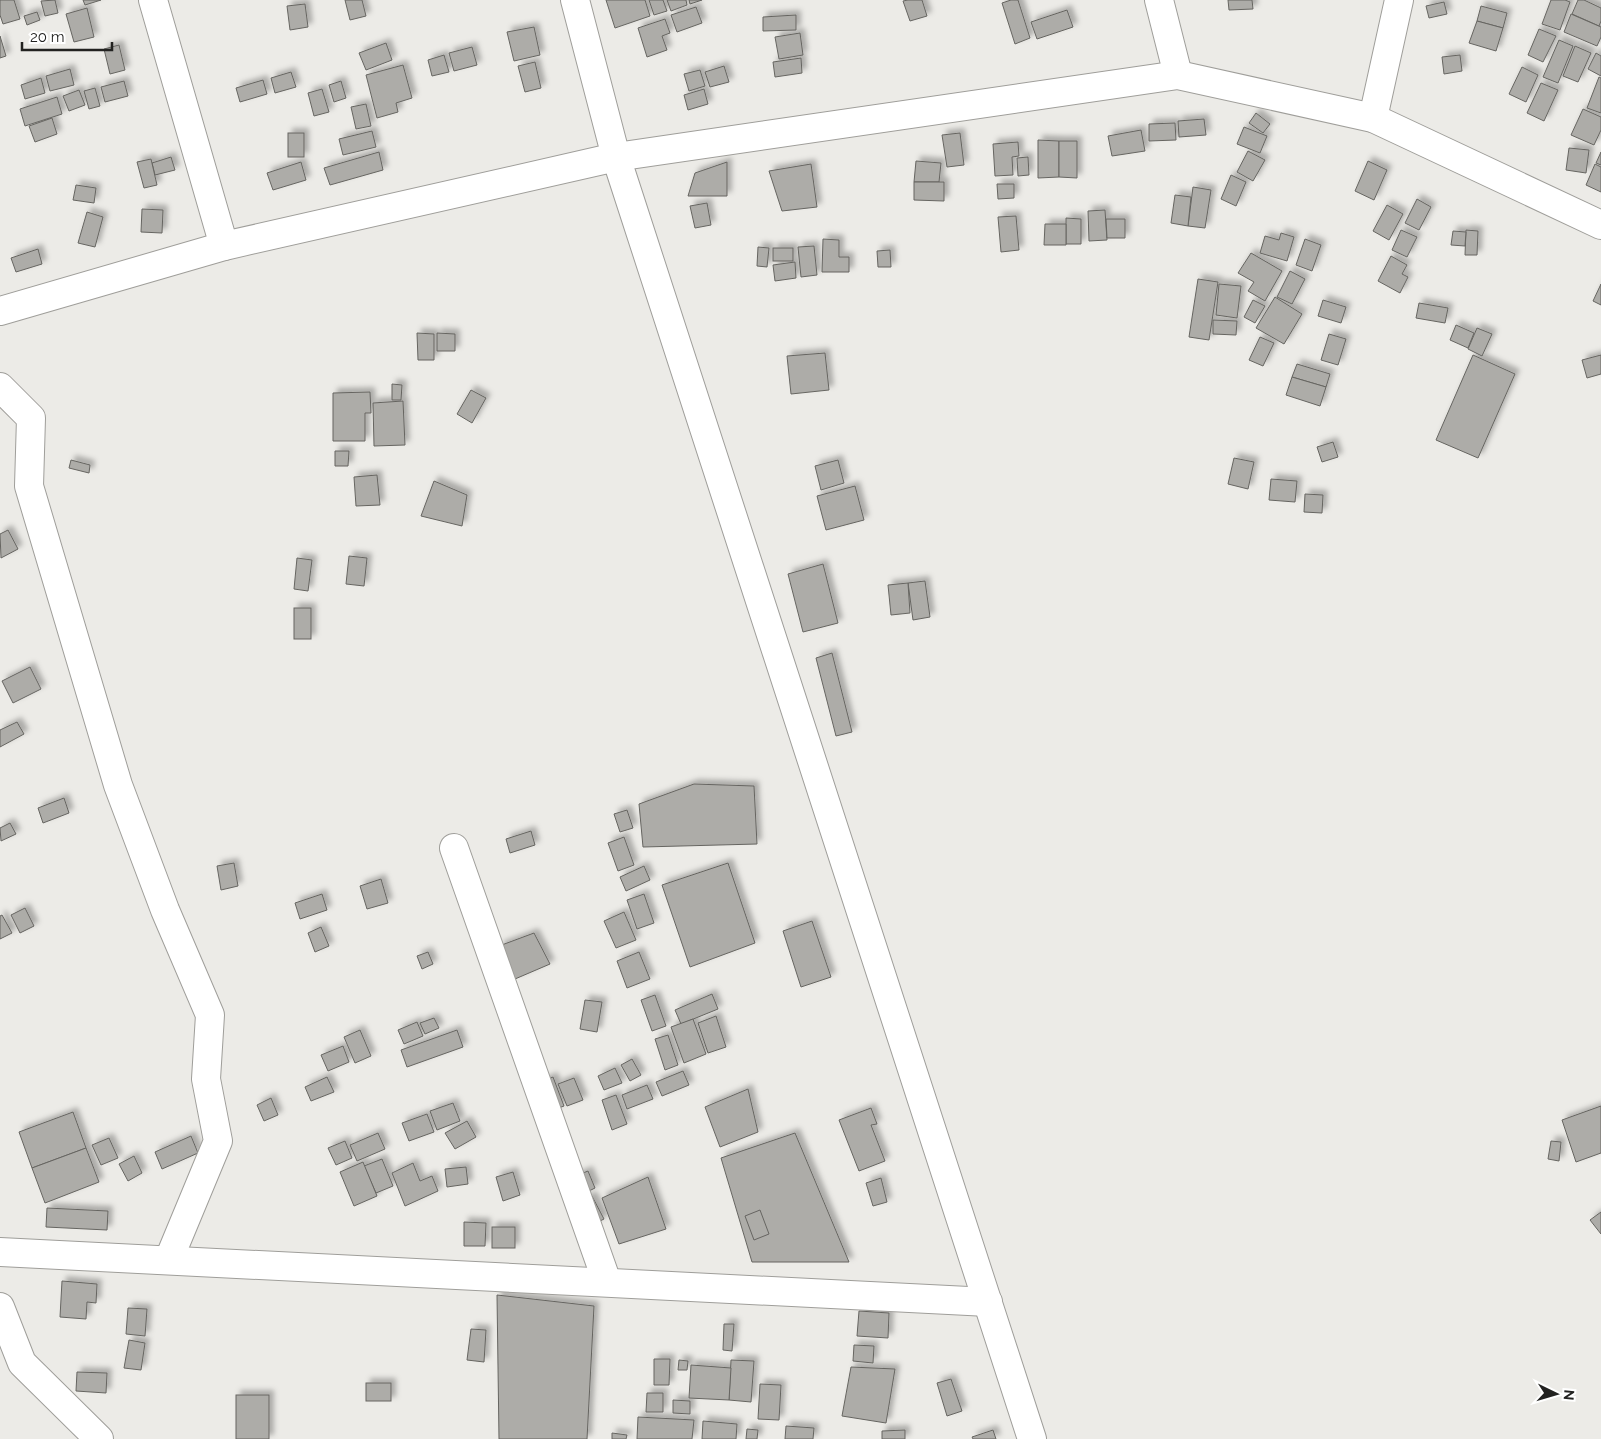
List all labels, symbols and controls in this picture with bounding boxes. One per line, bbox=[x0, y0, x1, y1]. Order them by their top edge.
scale bar bbox=[22, 20, 112, 52]
text: 20 m bbox=[30, 28, 65, 46]
north arrow bbox=[1531, 1369, 1581, 1419]
text: N bbox=[1561, 1389, 1577, 1401]

